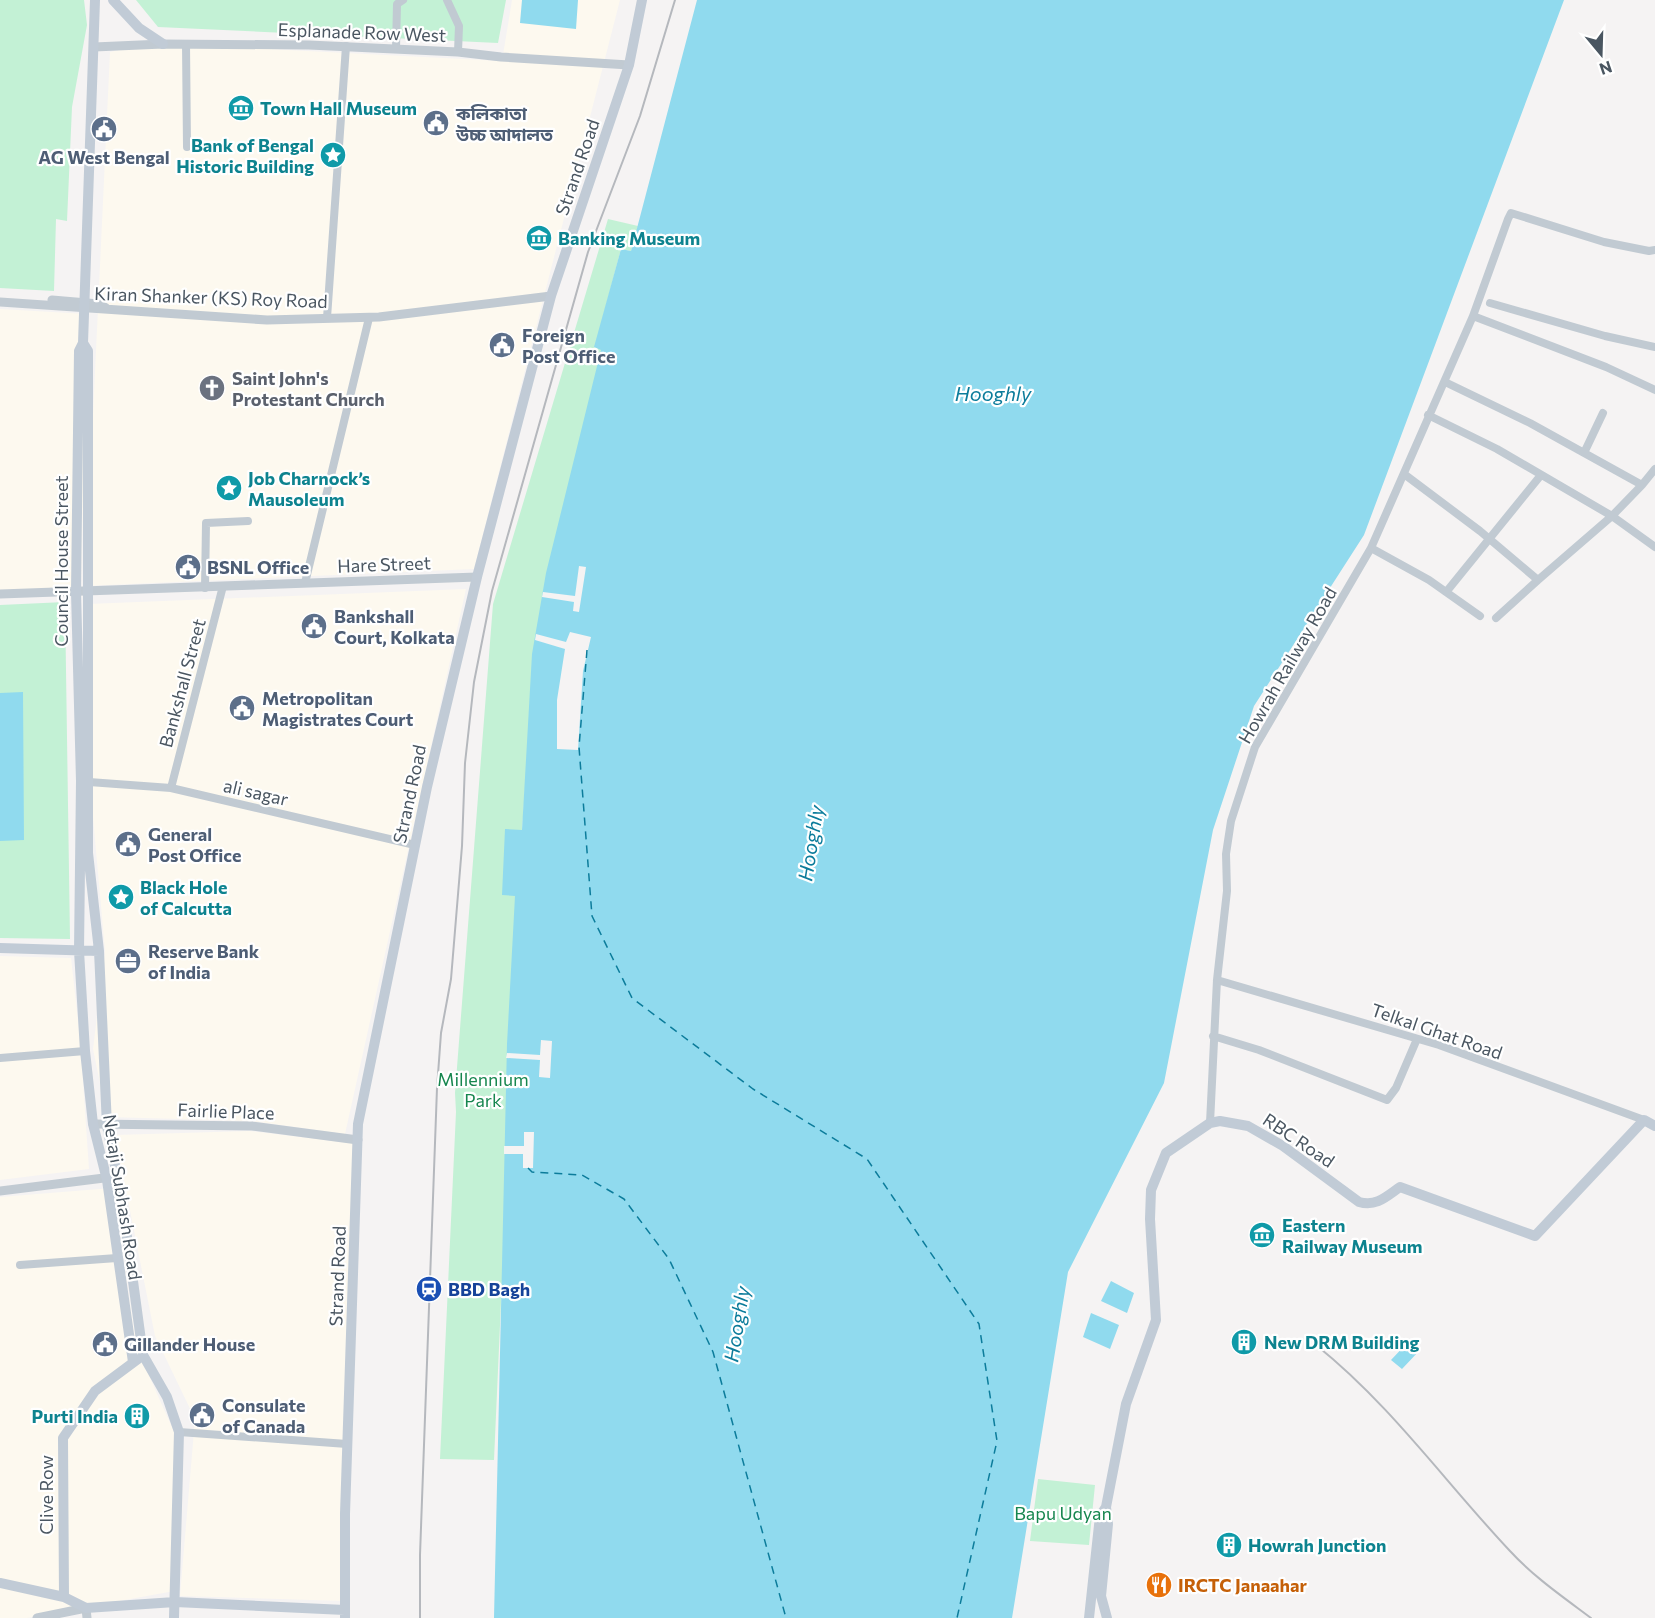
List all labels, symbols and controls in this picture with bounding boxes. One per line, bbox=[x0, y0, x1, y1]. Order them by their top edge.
street label: Esplanade Row West bbox=[277, 18, 447, 46]
north arrow bbox=[1571, 24, 1631, 84]
text: N bbox=[1597, 58, 1615, 80]
museum icon: Town Hall Museum bbox=[226, 93, 256, 123]
place label: Town Hall Museum bbox=[260, 97, 417, 119]
place label: কলিকাতা উচ্চ আদালত bbox=[455, 102, 553, 145]
public building icon: কলিকাতা উচ্চ আদালত bbox=[421, 108, 451, 138]
public building icon: AG West Bengal bbox=[89, 114, 119, 144]
street label: Strand Road bbox=[550, 116, 604, 218]
place label: Bank of Bengal Historic Building bbox=[176, 134, 314, 177]
place icon: Bank of Bengal Historic Building bbox=[318, 140, 348, 170]
place label: AG West Bengal bbox=[38, 146, 170, 168]
museum icon: Banking Museum bbox=[524, 223, 554, 253]
place label: Banking Museum bbox=[558, 227, 700, 249]
street label: Kiran Shanker (KS) Roy Road bbox=[94, 282, 328, 312]
place label: Foreign Post Office bbox=[522, 324, 615, 367]
public building icon: Foreign Post Office bbox=[487, 330, 517, 360]
place label: Saint John's Protestant Church bbox=[232, 367, 385, 410]
church icon: Saint John's Protestant Church bbox=[197, 373, 227, 403]
water label: Hooghly bbox=[955, 381, 1032, 405]
place label: Job Charnock’s Mausoleum bbox=[248, 467, 370, 510]
place icon: Job Charnock’s Mausoleum bbox=[214, 473, 244, 503]
street label: Council House Street bbox=[50, 475, 72, 647]
street label: Hare Street bbox=[337, 551, 431, 577]
public building icon: BSNL Office bbox=[173, 552, 203, 582]
place label: BSNL Office bbox=[207, 556, 309, 578]
street label: Howrah Railway Road bbox=[1233, 583, 1341, 747]
place label: Bankshall Court, Kolkata bbox=[334, 605, 455, 648]
public building icon: Bankshall Court, Kolkata bbox=[299, 611, 329, 641]
street label: Bankshall Street bbox=[154, 616, 210, 750]
place label: Metropolitan Magistrates Court bbox=[262, 687, 414, 730]
public building icon: Metropolitan Magistrates Court bbox=[227, 693, 257, 723]
street label: Strand Road bbox=[388, 743, 430, 845]
street label: ali sagar bbox=[221, 774, 291, 810]
water label: Hooghly bbox=[792, 803, 828, 883]
place label: General Post Office bbox=[148, 823, 241, 866]
public building icon: General Post Office bbox=[113, 829, 143, 859]
place label: Black Hole of Calcutta bbox=[140, 876, 232, 919]
place icon: Black Hole of Calcutta bbox=[106, 882, 136, 912]
place label: Reserve Bank of India bbox=[148, 940, 260, 983]
office icon: Reserve Bank of India bbox=[113, 946, 143, 976]
street label: Telkal Ghat Road bbox=[1369, 998, 1505, 1064]
park label: Millennium Park bbox=[437, 1068, 529, 1111]
street label: Fairlie Place bbox=[177, 1098, 275, 1124]
street label: RBC Road bbox=[1259, 1108, 1339, 1172]
street label: Netaji Subhash Road bbox=[99, 1113, 147, 1281]
place label: Eastern Railway Museum bbox=[1282, 1214, 1422, 1257]
museum icon: Eastern Railway Museum bbox=[1247, 1220, 1277, 1250]
street label: Strand Road bbox=[324, 1225, 350, 1327]
station icon: BBD Bagh bbox=[414, 1274, 444, 1304]
place label: BBD Bagh bbox=[448, 1278, 530, 1300]
water label: Hooghly bbox=[718, 1284, 754, 1364]
building icon: New DRM Building bbox=[1229, 1327, 1259, 1357]
public building icon: Gillander House bbox=[90, 1329, 120, 1359]
place label: New DRM Building bbox=[1264, 1331, 1420, 1353]
place label: Gillander House bbox=[124, 1333, 255, 1355]
place label: Consulate of Canada bbox=[222, 1394, 306, 1437]
public building icon: Consulate of Canada bbox=[187, 1400, 217, 1430]
building icon: Purti India bbox=[122, 1401, 152, 1431]
place label: Purti India bbox=[31, 1405, 118, 1427]
street label: Clive Row bbox=[35, 1455, 57, 1535]
park label: Bapu Udyan bbox=[1014, 1502, 1112, 1524]
building icon: Howrah Junction bbox=[1214, 1530, 1244, 1560]
place label: Howrah Junction bbox=[1248, 1534, 1386, 1556]
restaurant icon: IRCTC Janaahar bbox=[1144, 1570, 1174, 1600]
place label: IRCTC Janaahar bbox=[1178, 1574, 1308, 1596]

